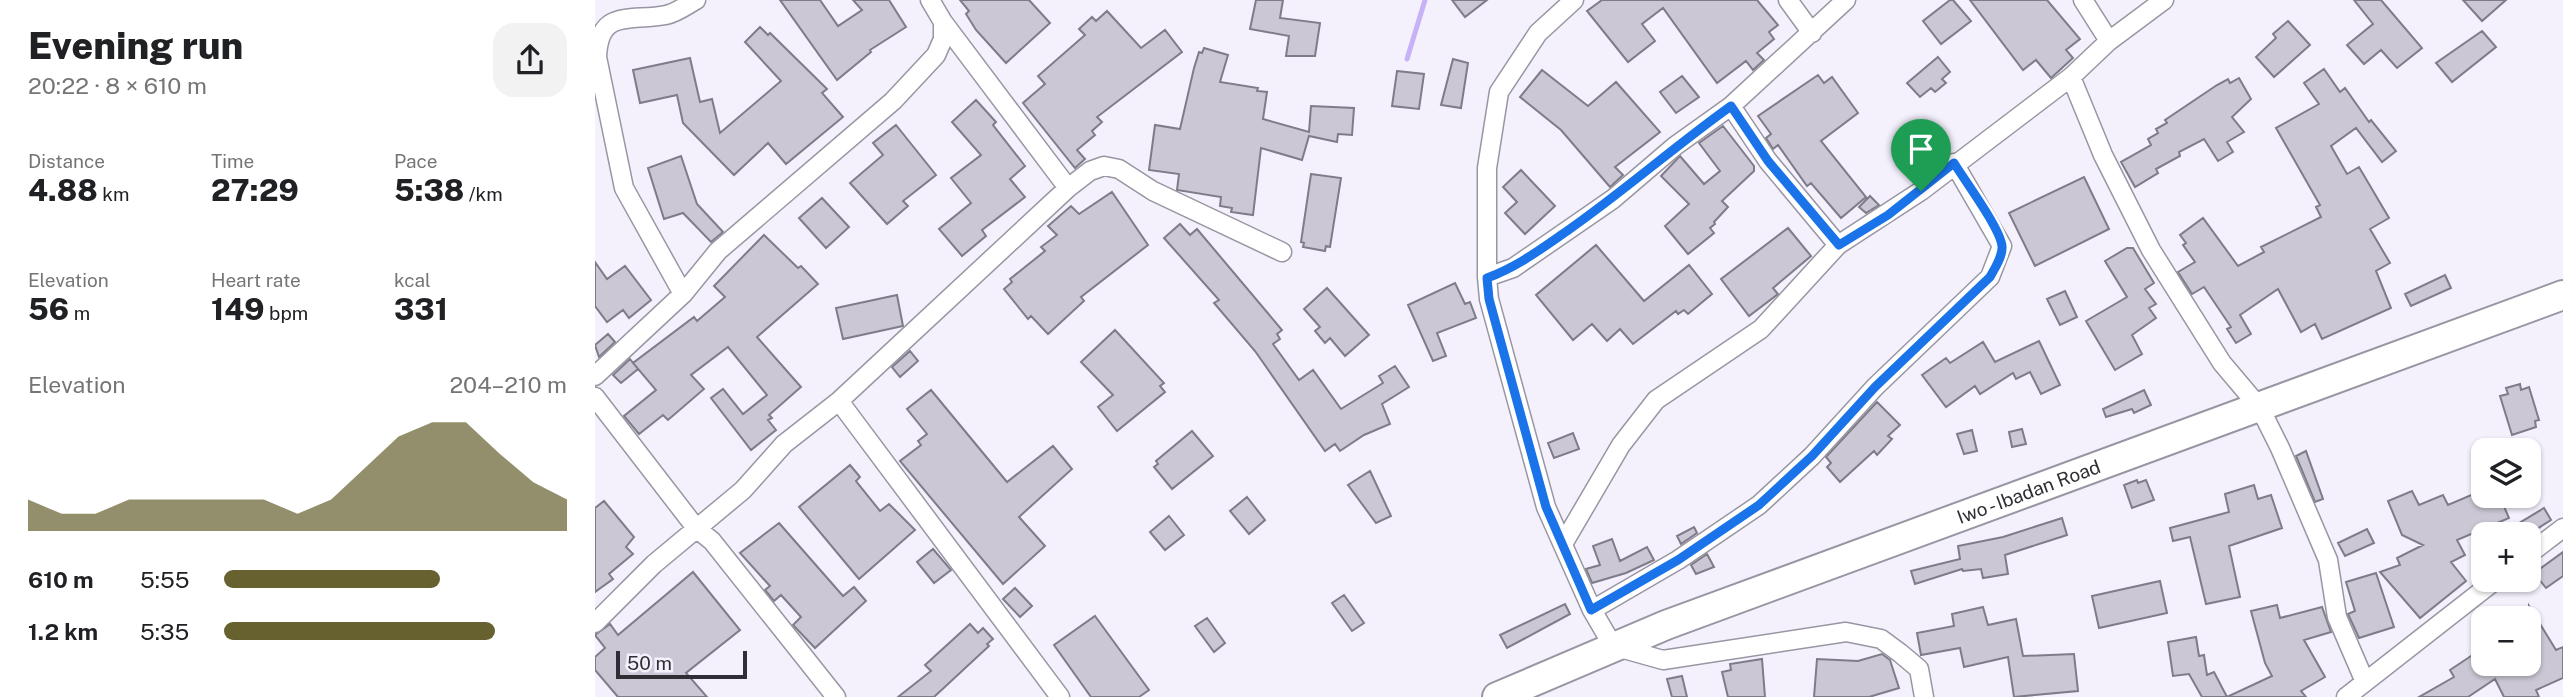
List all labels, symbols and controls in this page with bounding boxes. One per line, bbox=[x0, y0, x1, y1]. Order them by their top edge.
text: Evening run bbox=[28, 23, 243, 68]
button: share bbox=[493, 23, 567, 97]
text: 20:22 · 8 × 610 m bbox=[28, 72, 207, 99]
pin bbox=[1891, 119, 1951, 191]
icon: arrive bbox=[1902, 130, 1940, 168]
text: Distance bbox=[28, 150, 105, 172]
text: Time bbox=[211, 150, 254, 172]
text: Pace bbox=[394, 150, 437, 172]
text: 4.88 bbox=[28, 172, 98, 208]
text: 27:29 bbox=[211, 172, 299, 208]
text: 5:38 bbox=[394, 172, 464, 208]
text: km bbox=[98, 183, 129, 205]
text: /km bbox=[464, 183, 503, 205]
text: Elevation bbox=[28, 269, 109, 291]
text: Heart rate bbox=[211, 269, 301, 291]
text: kcal bbox=[394, 269, 431, 291]
text: 56 bbox=[28, 291, 69, 327]
text: 149 bbox=[211, 291, 264, 327]
text: 331 bbox=[394, 291, 448, 327]
text: m bbox=[69, 302, 90, 324]
text: bpm bbox=[264, 302, 308, 324]
text: Elevation bbox=[28, 371, 126, 398]
text: 204–210 m bbox=[449, 371, 567, 398]
map controls bbox=[2471, 438, 2541, 676]
button: layers bbox=[2471, 438, 2541, 508]
street label: Iwo - Ibadan Road bbox=[1954, 455, 2103, 528]
button: + bbox=[2471, 522, 2541, 592]
text: 610 m bbox=[28, 566, 94, 593]
text: 5:55 bbox=[140, 566, 189, 593]
button: − bbox=[2471, 606, 2541, 676]
text: 1.2 km bbox=[28, 618, 98, 645]
text: 5:35 bbox=[140, 618, 189, 645]
scale bar bbox=[616, 648, 747, 680]
text: 50 m bbox=[627, 652, 672, 674]

